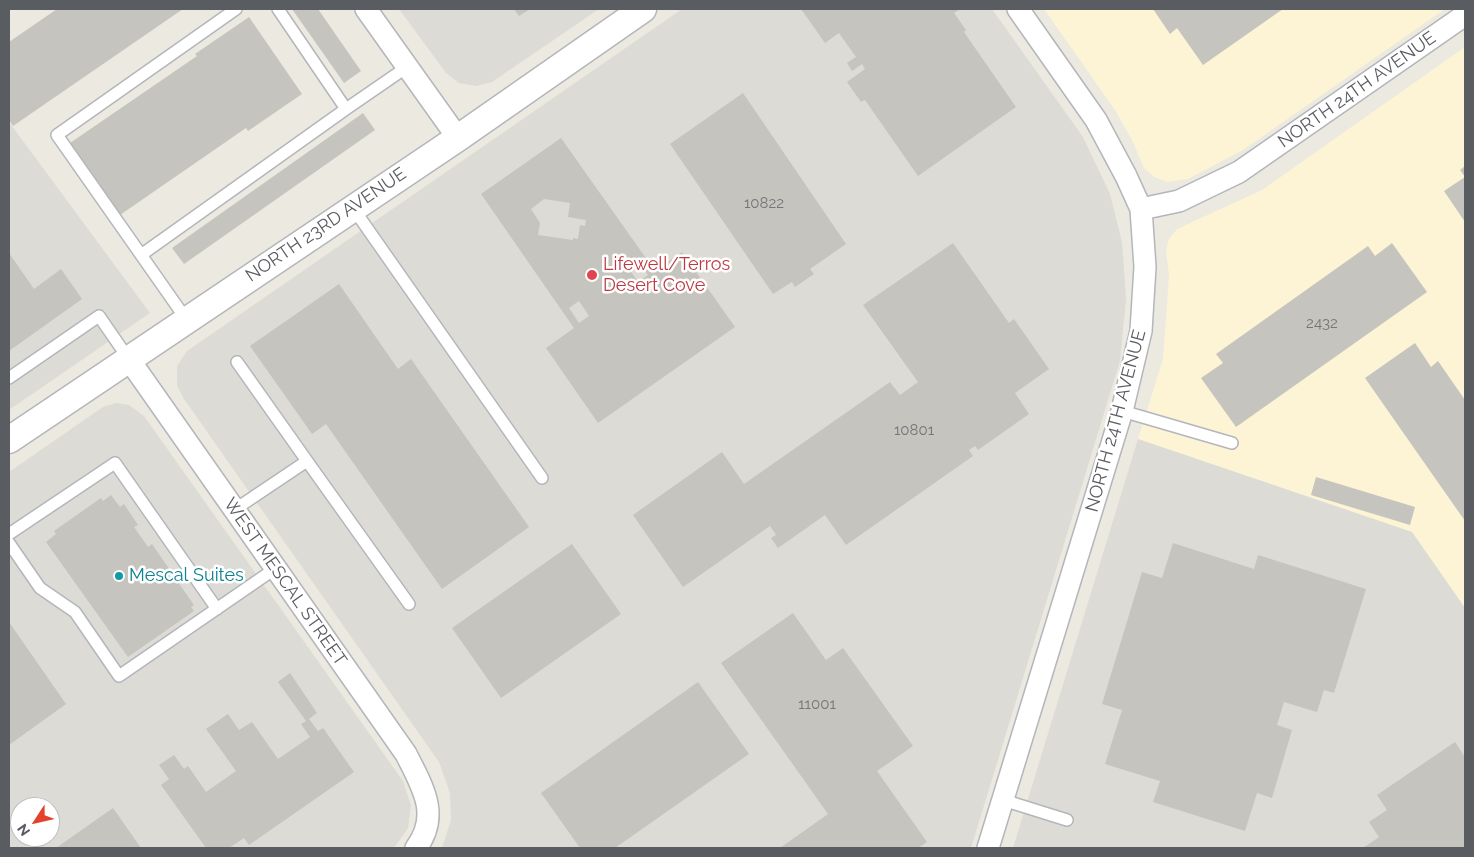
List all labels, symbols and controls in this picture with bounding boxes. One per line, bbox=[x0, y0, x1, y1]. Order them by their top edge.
street label: NORTH 24TH AVENUE bbox=[1274, 27, 1440, 153]
street label: NORTH 23RD AVENUE bbox=[242, 163, 410, 287]
house number: 10822 bbox=[744, 194, 784, 212]
place label: Lifewell/Terros Desert Cove bbox=[603, 254, 730, 296]
marker: Lifewell/Terros Desert Cove bbox=[585, 268, 599, 282]
house number: 2432 bbox=[1306, 314, 1338, 332]
street label: NORTH 24TH AVENUE bbox=[1081, 328, 1151, 514]
house number: 10801 bbox=[894, 421, 934, 439]
street label: WEST MESCAL STREET bbox=[219, 494, 351, 670]
place label: Mescal Suites bbox=[129, 565, 244, 587]
marker: Mescal Suites bbox=[113, 570, 125, 582]
house number: 11001 bbox=[798, 695, 836, 713]
north arrow bbox=[10, 797, 60, 847]
text: N bbox=[14, 821, 33, 839]

